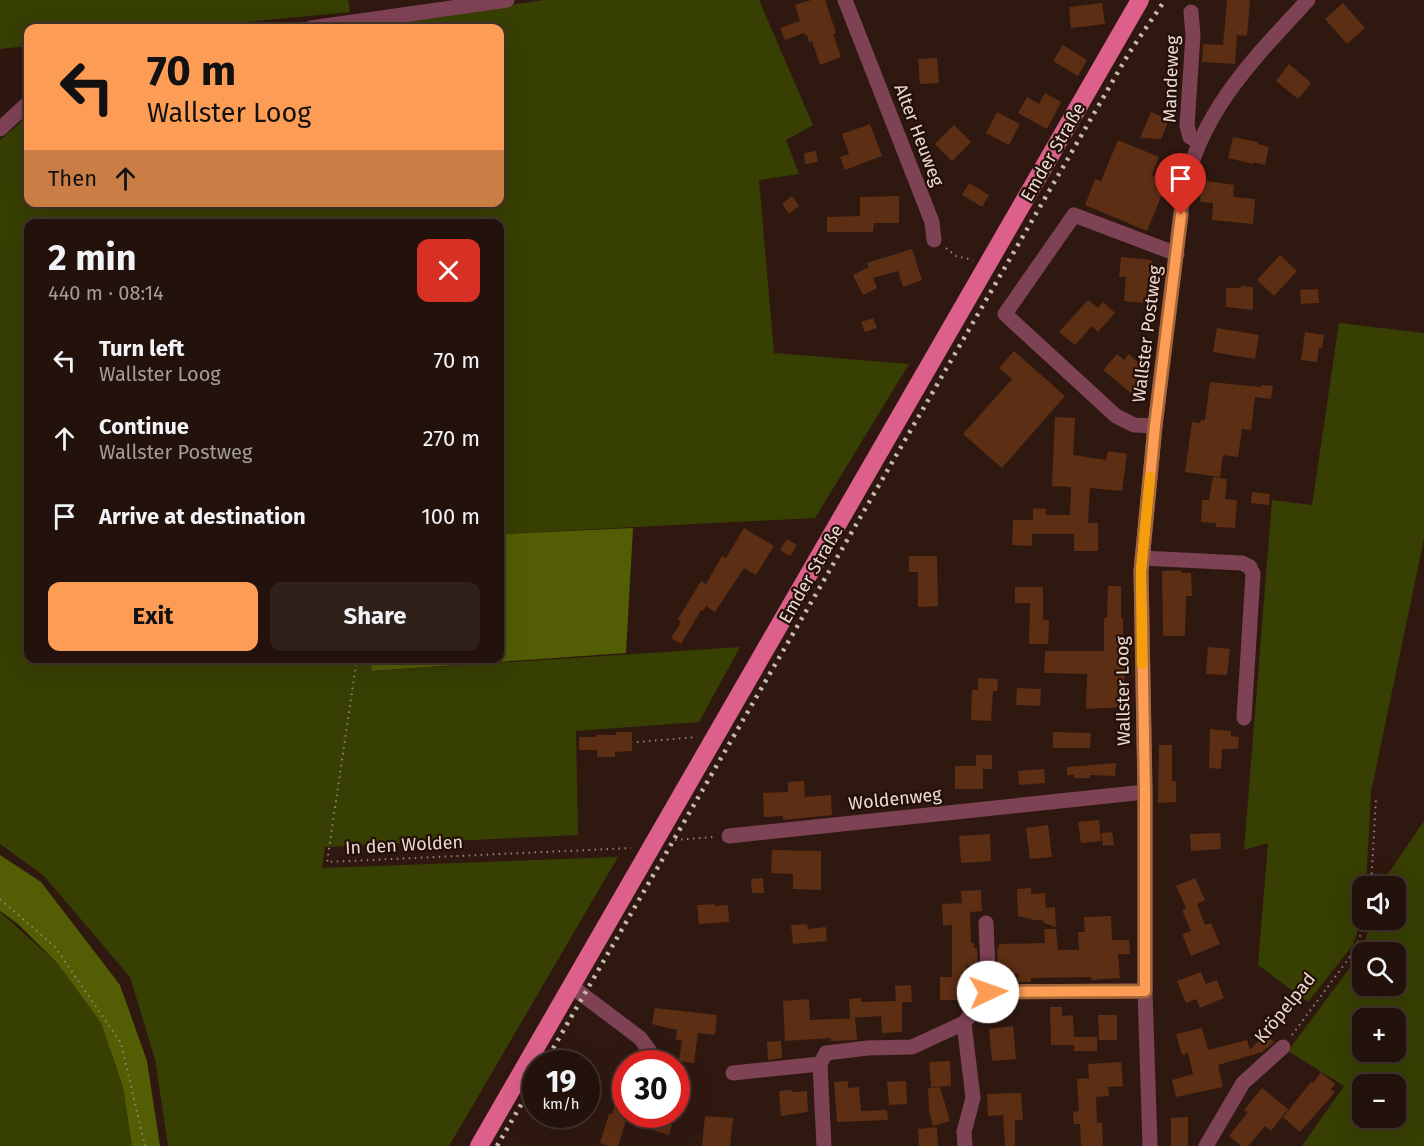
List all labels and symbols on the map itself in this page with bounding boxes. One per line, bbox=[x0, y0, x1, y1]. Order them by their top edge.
street label: Mandeweg bbox=[1158, 35, 1184, 123]
street label: Alter Heuweg bbox=[889, 81, 949, 190]
street label: Emder Straße bbox=[1016, 99, 1090, 205]
pin bbox=[1155, 153, 1206, 215]
street label: Wallster Postweg bbox=[1128, 264, 1166, 404]
street label: Emder Straße bbox=[774, 521, 848, 627]
street label: Wallster Loog bbox=[1111, 635, 1135, 746]
street label: Woldenweg bbox=[847, 783, 943, 815]
street label: In den Wolden bbox=[344, 831, 464, 859]
position arrow bbox=[956, 960, 1020, 1024]
street label: Kröpelpad bbox=[1250, 968, 1320, 1048]
speed limit sign: 30 bbox=[612, 1050, 690, 1128]

